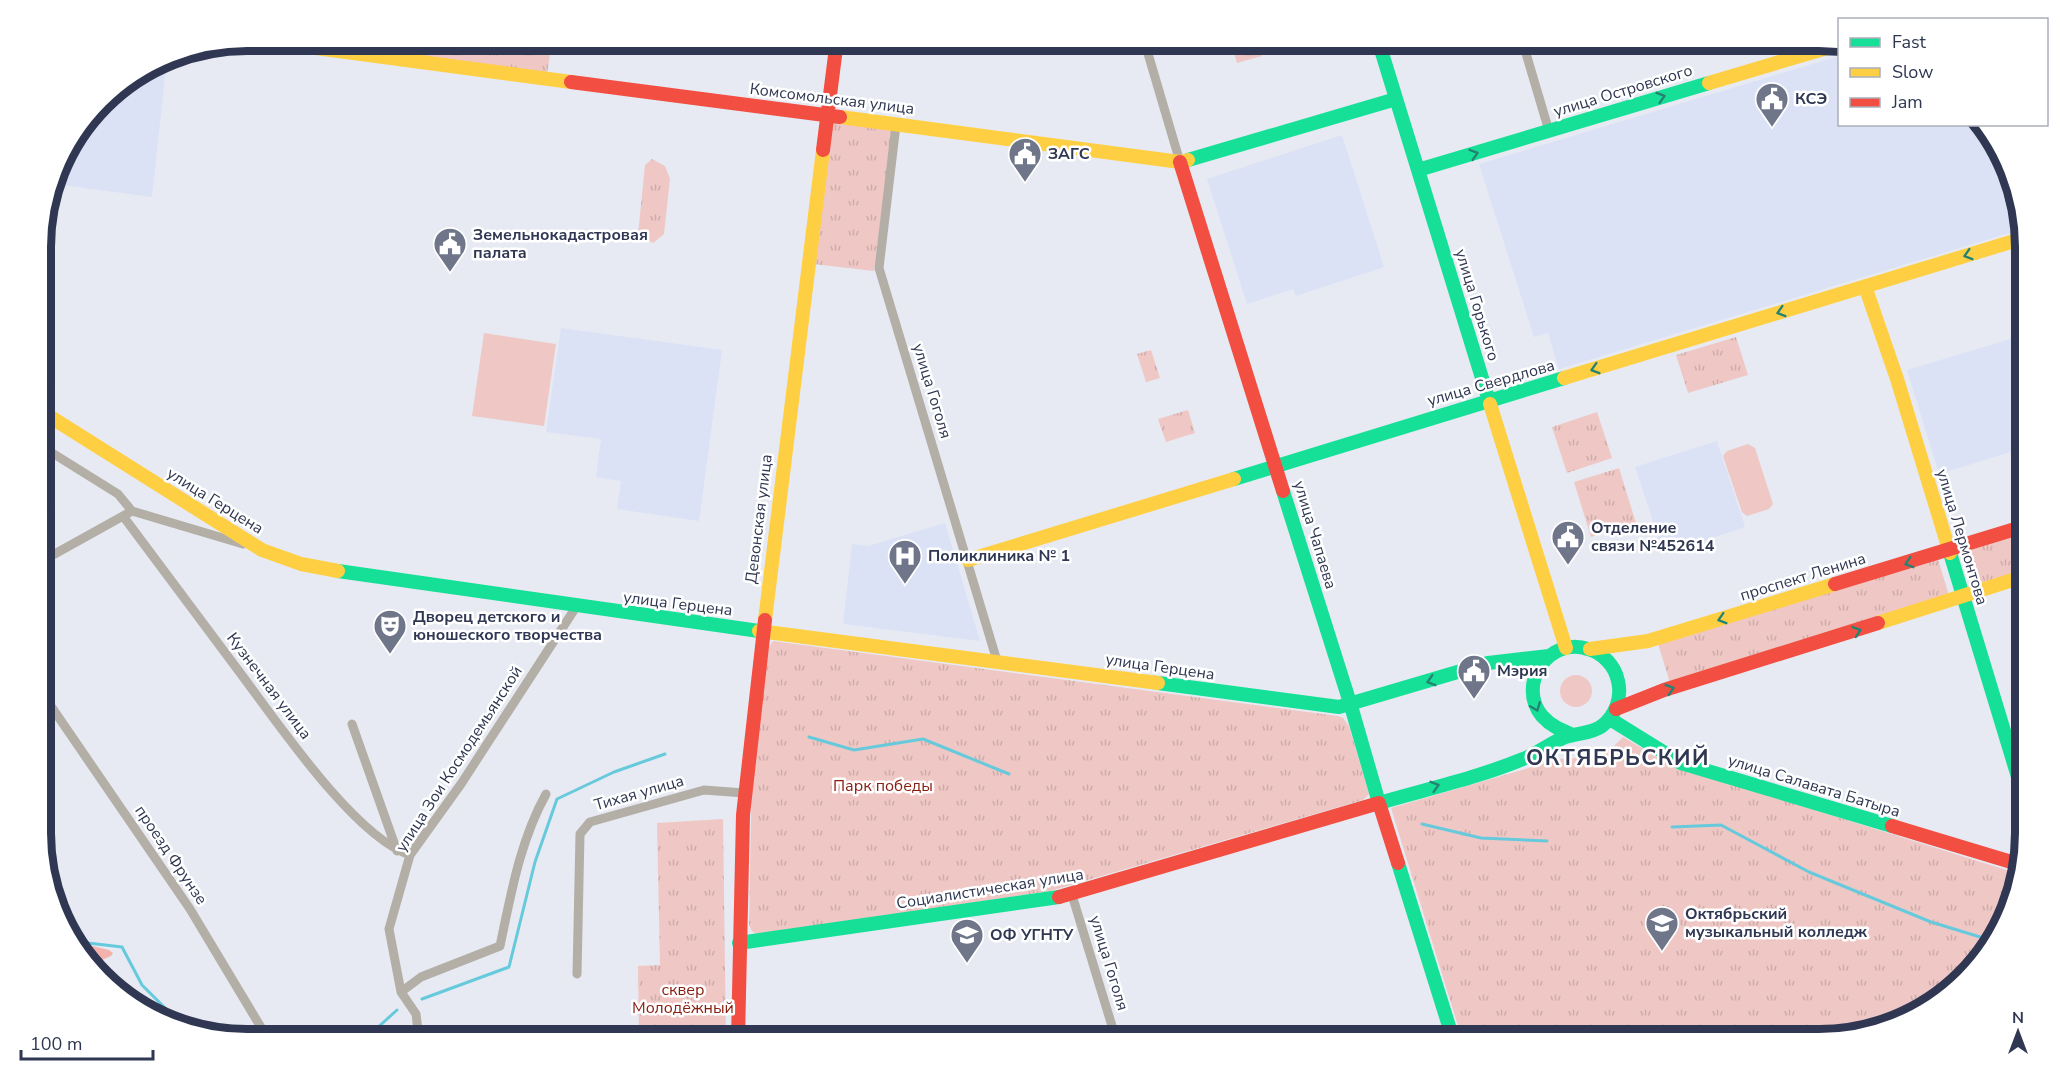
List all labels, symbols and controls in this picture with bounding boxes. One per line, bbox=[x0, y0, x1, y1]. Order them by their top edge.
legend bbox=[1838, 18, 2048, 126]
text: Fast bbox=[1892, 30, 1927, 54]
street label: улица Островского bbox=[1551, 59, 1695, 123]
text: Slow bbox=[1892, 60, 1933, 84]
street label: Комсомольская улица bbox=[748, 78, 916, 120]
public building icon: КСЭ bbox=[1754, 81, 1790, 128]
place label: КСЭ bbox=[1795, 88, 1827, 110]
text: Jam bbox=[1891, 90, 1923, 114]
one-way arrow bbox=[1655, 92, 1666, 104]
public building icon: ЗАГС bbox=[1007, 136, 1043, 183]
place label: ЗАГС bbox=[1048, 143, 1090, 165]
one-way arrow bbox=[1468, 149, 1479, 161]
place label: Земельнокадастровая палата bbox=[473, 224, 648, 264]
public building icon: Земельнокадастровая палата bbox=[432, 226, 468, 273]
street label: улица Горького bbox=[1450, 246, 1504, 364]
one-way arrow bbox=[1963, 248, 1974, 260]
one-way arrow bbox=[1776, 305, 1787, 317]
street label: улица Гоголя bbox=[907, 341, 957, 441]
street label: улица Свердлова bbox=[1425, 354, 1557, 412]
one-way arrow bbox=[1590, 362, 1601, 374]
street label: Девонская улица bbox=[740, 453, 778, 585]
street label: улица Герцена bbox=[163, 463, 267, 539]
street label: улица Лермонтова bbox=[1931, 466, 1993, 608]
street label: улица Чапаева bbox=[1288, 478, 1342, 592]
place label: Отделение связи №452614 bbox=[1591, 517, 1715, 557]
public building icon: Отделение связи №452614 bbox=[1550, 519, 1586, 566]
hospital icon: Поликлиника № 1 bbox=[887, 538, 923, 585]
place label: Поликлиника № 1 bbox=[928, 545, 1070, 567]
street label: проспект Ленина bbox=[1737, 547, 1869, 607]
one-way arrow bbox=[1904, 556, 1915, 568]
street label: улица Герцена bbox=[622, 586, 734, 622]
place label: Дворец детского и юношеского творчества bbox=[413, 606, 602, 646]
theatre icon: Дворец детского и юношеского творчества bbox=[372, 608, 408, 655]
one-way arrow bbox=[1717, 612, 1728, 624]
one-way arrow bbox=[1851, 626, 1862, 638]
street label: Кузнечная улица bbox=[222, 628, 316, 744]
street label: улица Герцена bbox=[1104, 648, 1216, 686]
public building icon: Мэрия bbox=[1456, 653, 1492, 700]
place label: Мэрия bbox=[1497, 660, 1548, 682]
street label: улица Зои Космодемьянской bbox=[390, 662, 528, 856]
one-way arrow bbox=[1426, 674, 1437, 686]
one-way arrow bbox=[1664, 683, 1675, 696]
one-way arrow bbox=[1529, 700, 1541, 711]
district label: ОКТЯБРЬСКИЙ bbox=[1526, 743, 1710, 773]
street label: улица Салавата Батыра bbox=[1725, 749, 1903, 823]
street label: Тихая улица bbox=[592, 770, 686, 816]
park label: Парк победы bbox=[833, 775, 933, 797]
one-way arrow bbox=[1429, 781, 1440, 793]
street label: проезд Фрунзе bbox=[130, 801, 212, 909]
street label: Социалистическая улица bbox=[895, 863, 1085, 915]
place label: Октябрьский музыкальный колледж bbox=[1685, 903, 1868, 943]
school or university icon: Октябрьский музыкальный колледж bbox=[1644, 905, 1680, 952]
street label: улица Гоголя bbox=[1084, 913, 1134, 1013]
school or university icon: ОФ УГНТУ bbox=[949, 917, 985, 964]
place label: ОФ УГНТУ bbox=[990, 924, 1074, 946]
park label: сквер Молодёжный bbox=[632, 979, 734, 1019]
north arrow bbox=[1988, 1002, 2048, 1062]
text: N bbox=[2012, 1007, 2024, 1029]
scale bar bbox=[21, 1023, 153, 1061]
text: 100 m bbox=[30, 1032, 82, 1056]

